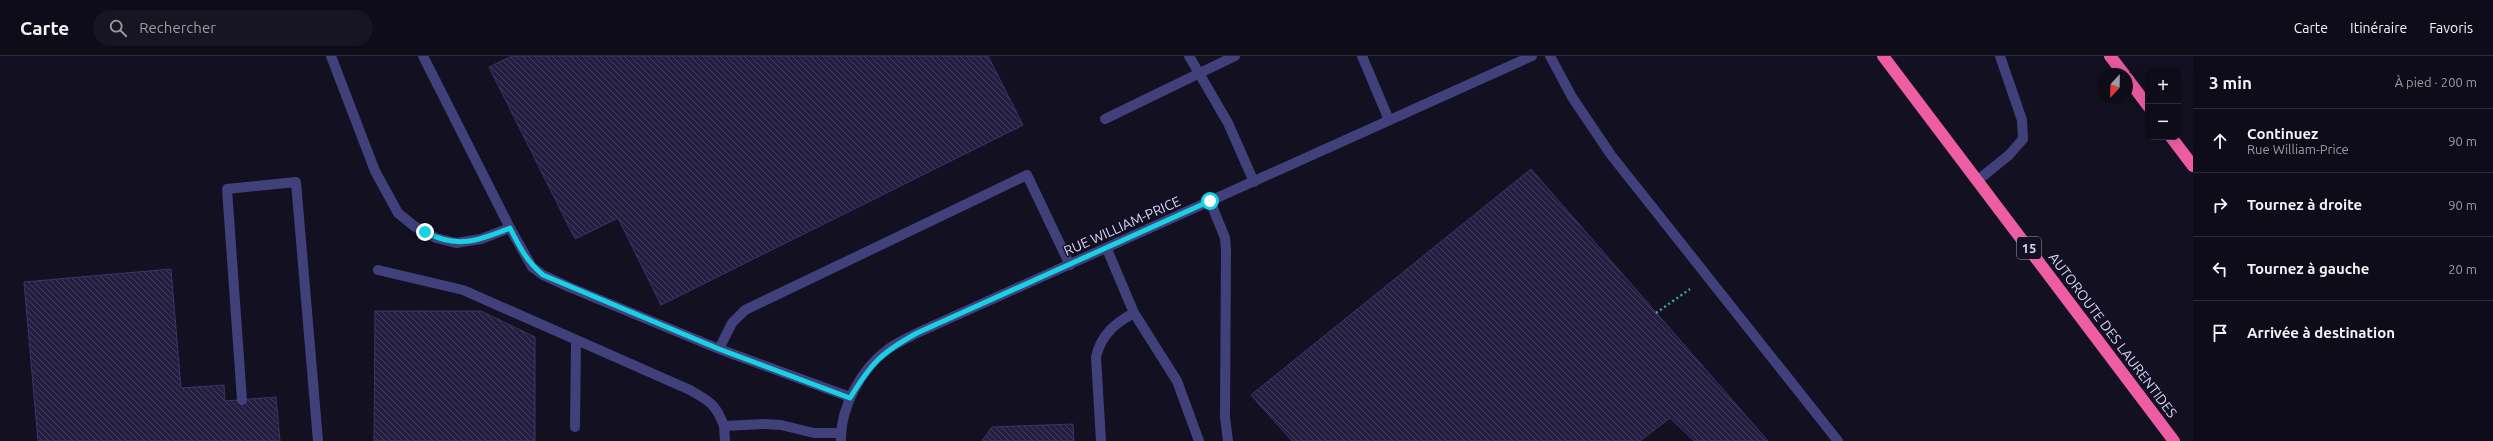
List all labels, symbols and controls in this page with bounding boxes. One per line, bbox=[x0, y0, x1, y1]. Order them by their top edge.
search box bbox=[93, 10, 373, 46]
text: Carte bbox=[20, 17, 69, 39]
icon: search bbox=[107, 17, 129, 39]
text: Rechercher bbox=[139, 19, 216, 36]
text: Carte bbox=[2294, 20, 2328, 36]
text: Itinéraire bbox=[2350, 20, 2407, 36]
text: Favoris bbox=[2429, 20, 2473, 36]
north arrow bbox=[2097, 68, 2133, 104]
map controls bbox=[2145, 68, 2181, 140]
button: + bbox=[2145, 68, 2181, 104]
text: 3 min bbox=[2209, 73, 2252, 92]
text: À pied · 200 m bbox=[2395, 75, 2477, 89]
button: − bbox=[2145, 104, 2181, 140]
text: Continuez bbox=[2247, 125, 2318, 142]
icon: ahead bbox=[2209, 130, 2231, 152]
text: 90 m bbox=[2448, 134, 2477, 148]
text: Rue William-Price bbox=[2247, 142, 2349, 156]
route start bbox=[1201, 192, 1219, 210]
street label: RUE WILLIAM-PRICE bbox=[1061, 193, 1183, 259]
icon: right bbox=[2209, 194, 2231, 216]
text: Tournez à droite bbox=[2247, 196, 2362, 213]
text: 90 m bbox=[2448, 198, 2477, 212]
route end bbox=[416, 223, 434, 241]
road number: 15 bbox=[2017, 237, 2041, 259]
street label: AUTOROUTE DES LAURENTIDES bbox=[2046, 249, 2180, 421]
icon: left bbox=[2209, 258, 2231, 280]
text: Tournez à gauche bbox=[2247, 260, 2370, 277]
text: 20 m bbox=[2448, 262, 2477, 276]
icon: arrive bbox=[2209, 322, 2231, 344]
text: Arrivée à destination bbox=[2247, 324, 2395, 341]

